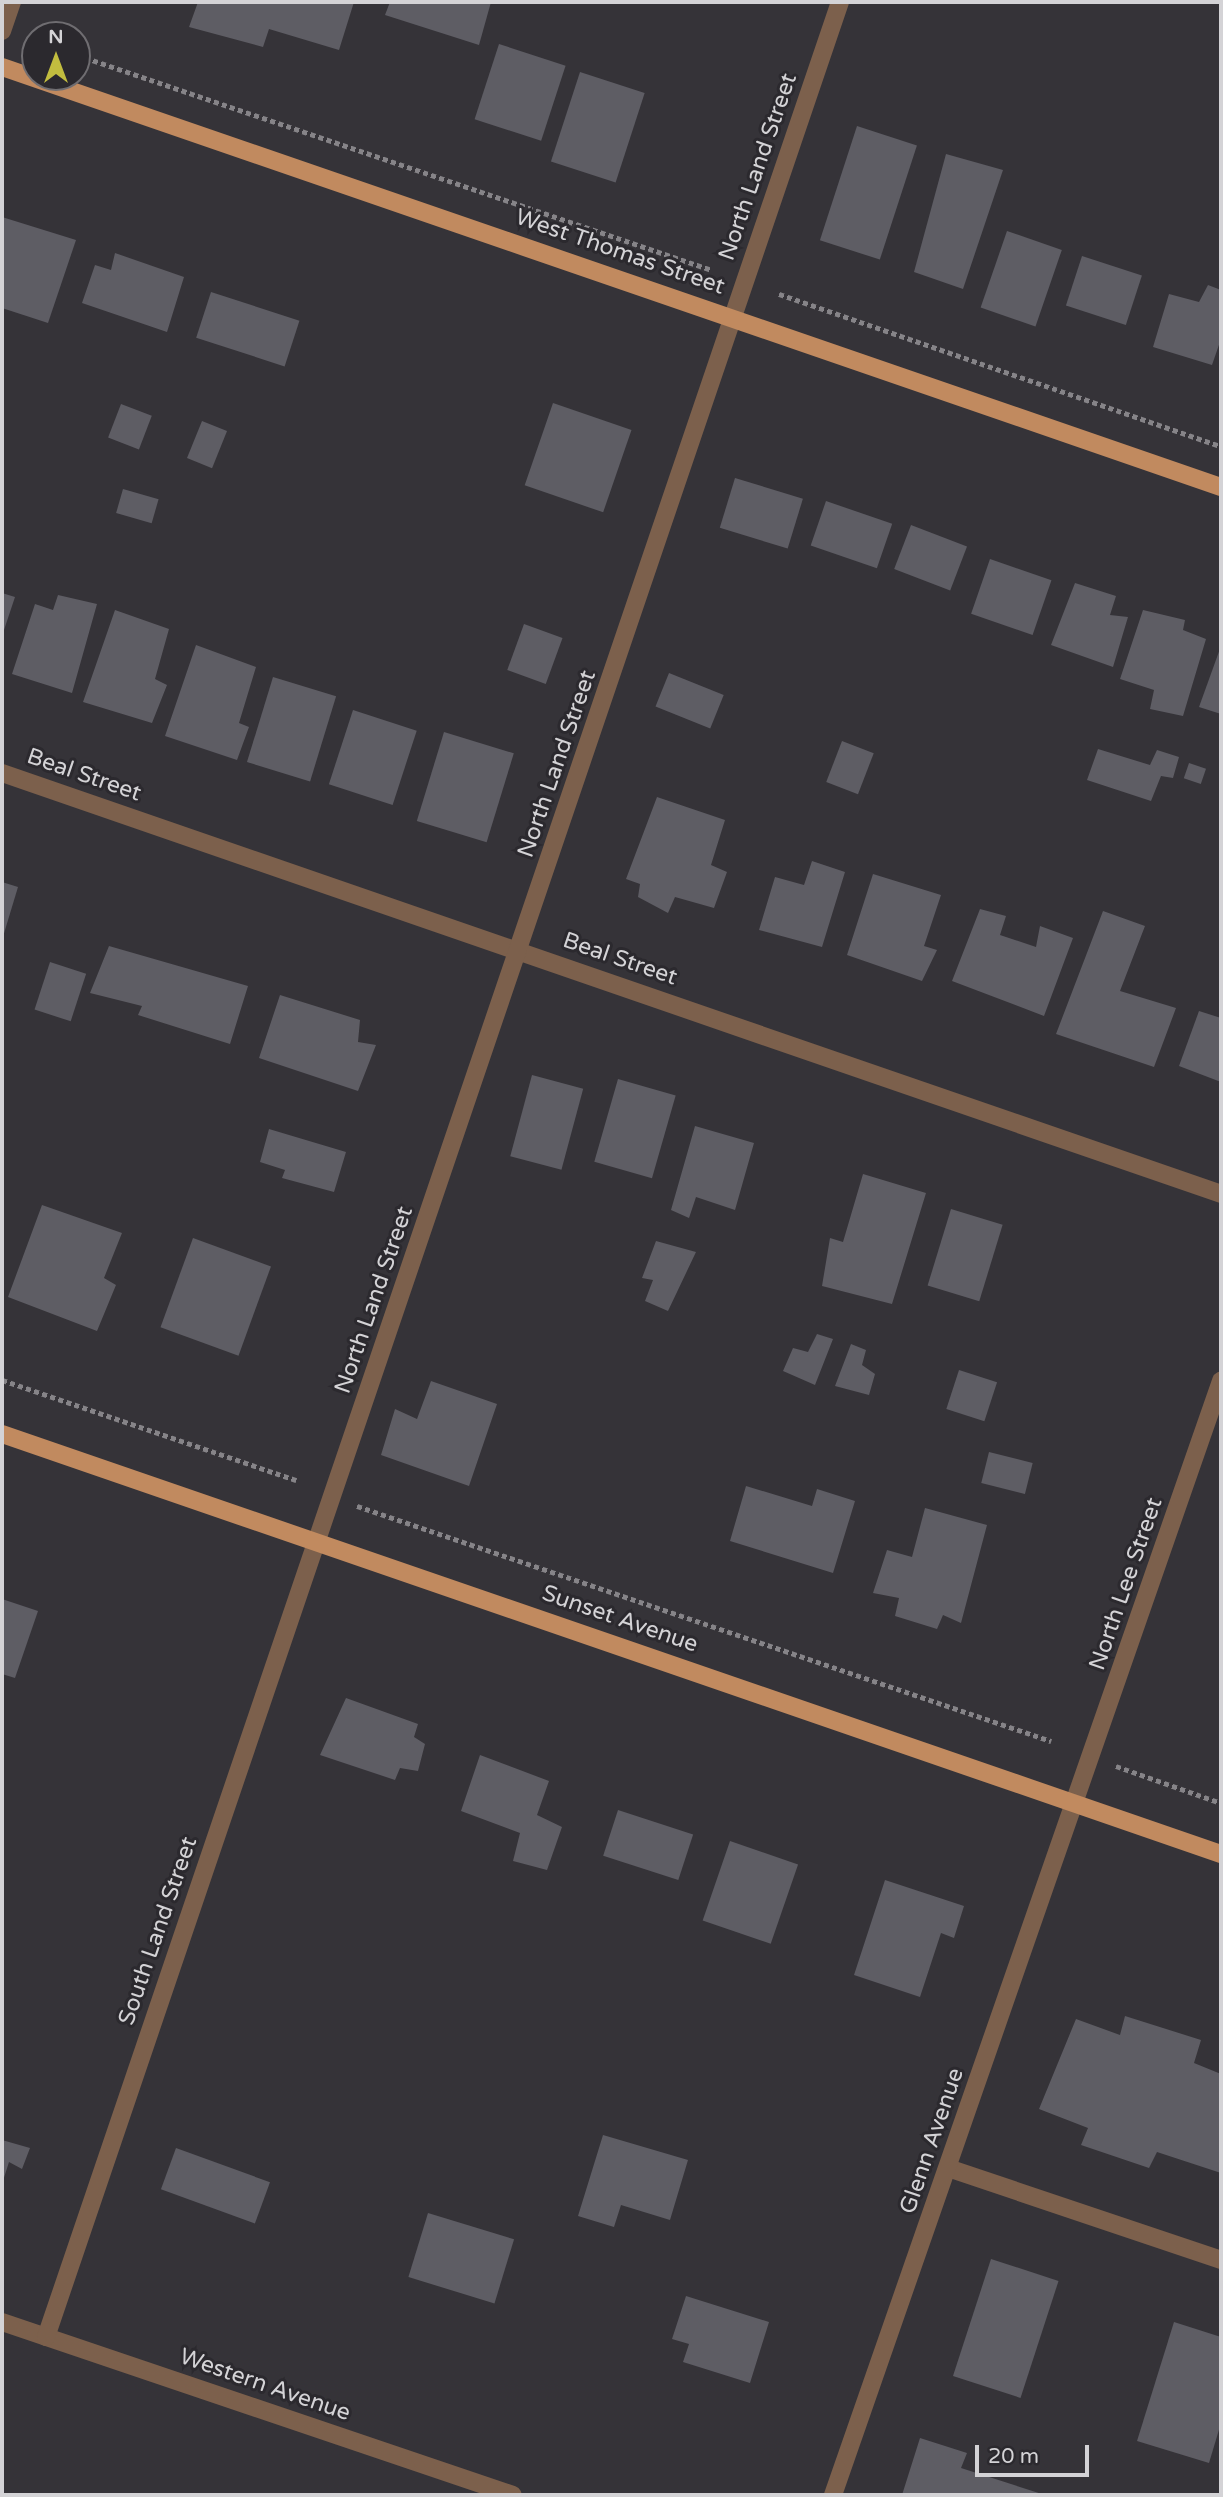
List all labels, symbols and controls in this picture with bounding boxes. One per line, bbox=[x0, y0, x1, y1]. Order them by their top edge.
north arrow bbox=[21, 21, 91, 91]
text: N bbox=[48, 26, 64, 48]
street label: North Land Street bbox=[713, 70, 803, 264]
street label: West Thomas Street bbox=[512, 203, 728, 301]
street label: North Land Street bbox=[512, 667, 602, 861]
street label: Beal Street bbox=[23, 743, 145, 807]
street label: Beal Street bbox=[559, 927, 681, 991]
street label: North Land Street bbox=[329, 1203, 419, 1397]
street label: North Lee Street bbox=[1084, 1494, 1168, 1674]
street label: Sunset Avenue bbox=[538, 1579, 702, 1659]
street label: South Land Street bbox=[113, 1833, 203, 2029]
street label: Glenn Avenue bbox=[894, 2064, 970, 2218]
street label: Western Avenue bbox=[176, 2343, 354, 2427]
scale bar bbox=[978, 2430, 1092, 2474]
text: 20 m bbox=[988, 2444, 1039, 2469]

